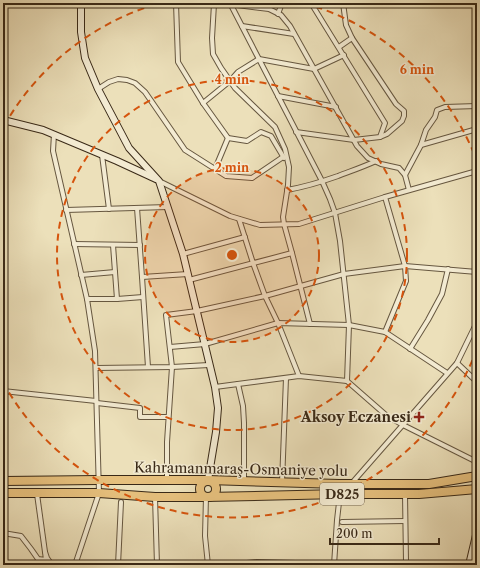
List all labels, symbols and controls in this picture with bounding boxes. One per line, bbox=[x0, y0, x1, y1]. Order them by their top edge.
text: 6 min bbox=[400, 62, 435, 77]
text: 4 min bbox=[215, 72, 250, 87]
text: 2 min bbox=[215, 160, 250, 175]
centre of rings bbox=[225, 248, 239, 262]
place label: Aksoy Eczanesi bbox=[300, 408, 411, 426]
marker: Aksoy Eczanesi bbox=[414, 412, 424, 422]
street label: Kahramanmaraş-Osmaniye yolu bbox=[134, 458, 348, 480]
road number: D825 bbox=[320, 483, 364, 505]
scale bar bbox=[330, 520, 439, 546]
text: 200 m bbox=[336, 526, 373, 541]

